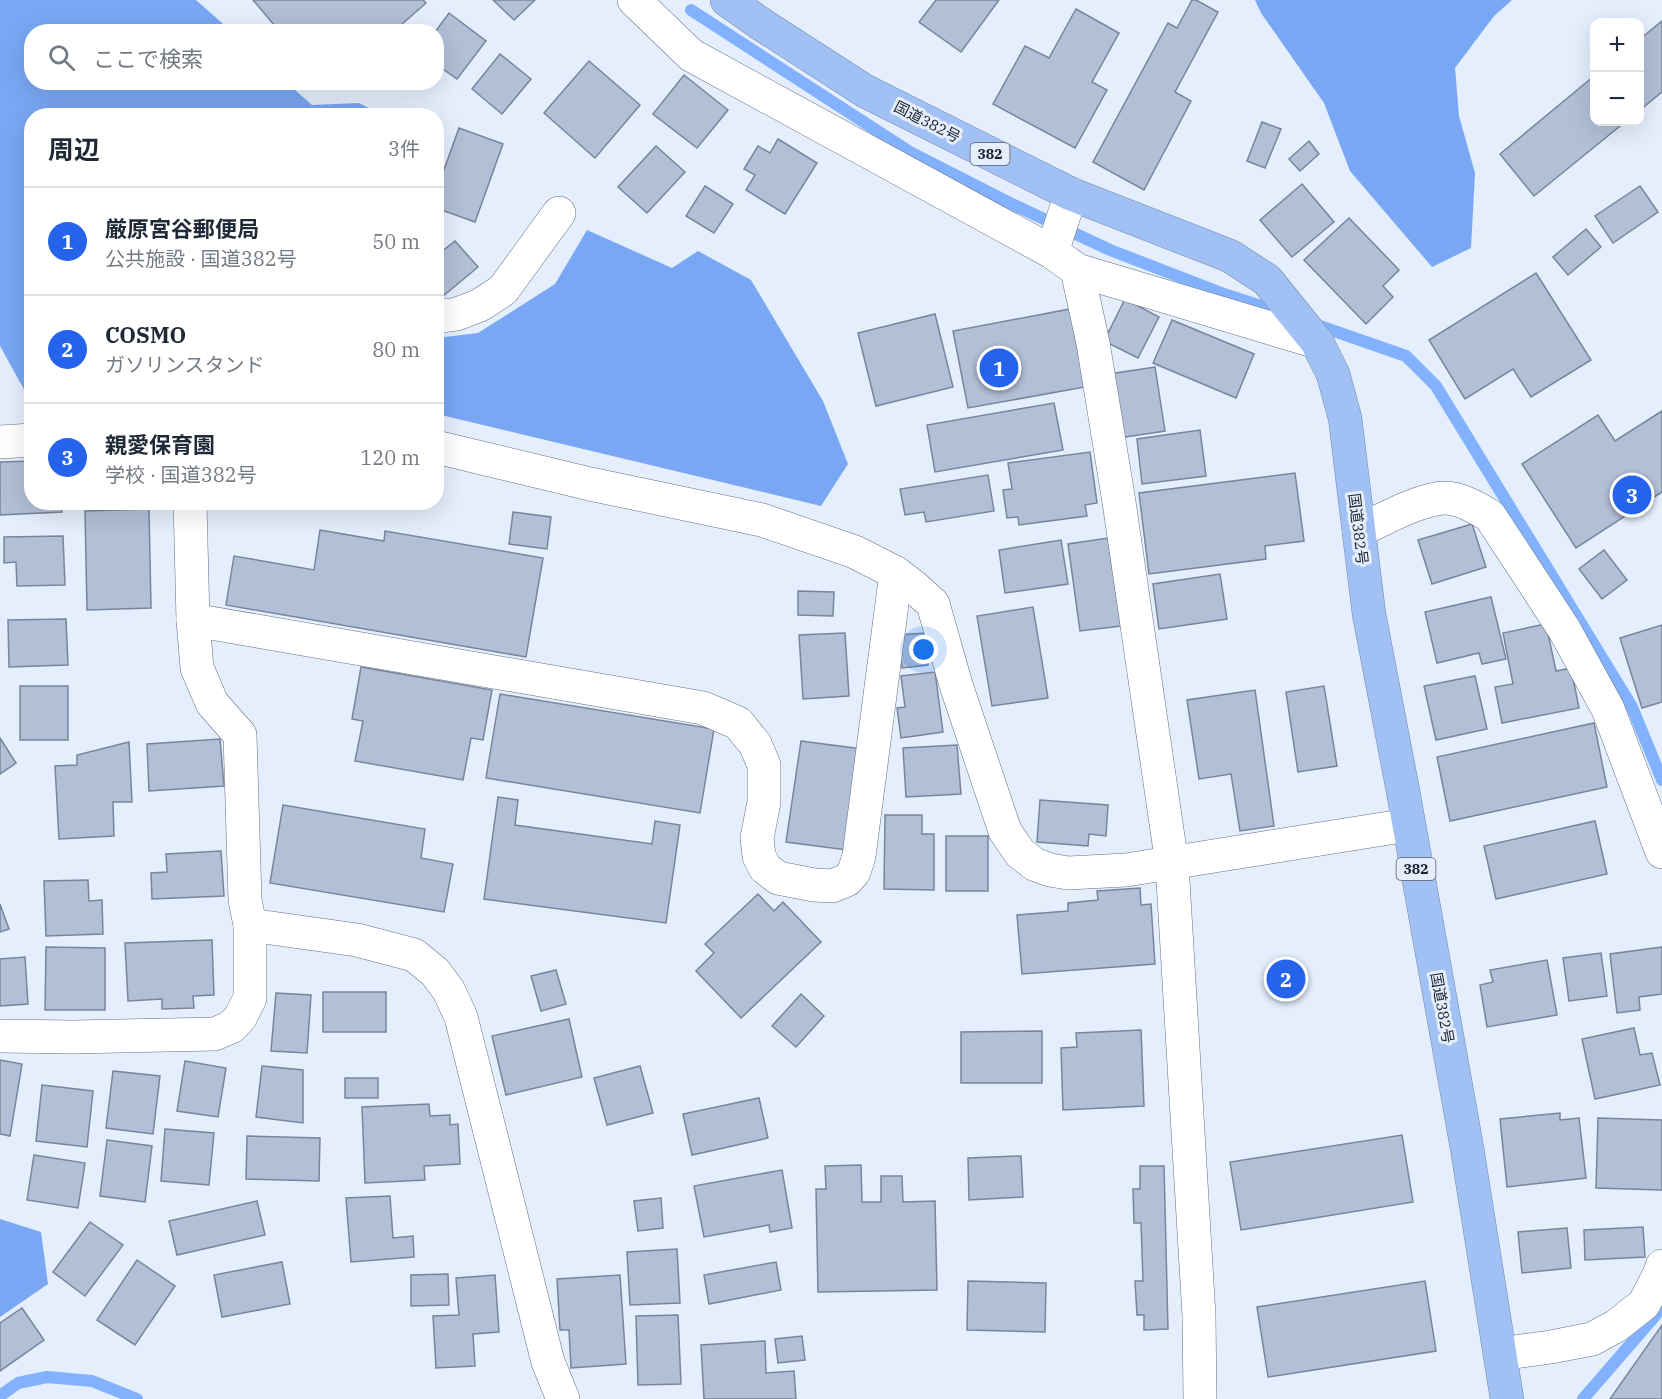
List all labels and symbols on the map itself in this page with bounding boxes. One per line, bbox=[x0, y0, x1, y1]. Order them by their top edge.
street label: 国道382号 bbox=[891, 97, 964, 146]
road number: 382 bbox=[970, 143, 1010, 165]
pin: 1 bbox=[980, 346, 1018, 391]
pin: 3 bbox=[1612, 472, 1652, 518]
street label: 国道382号 bbox=[1345, 492, 1372, 566]
your location bbox=[909, 635, 938, 664]
road number: 382 bbox=[1396, 858, 1436, 880]
pin: 2 bbox=[1266, 956, 1306, 1002]
street label: 国道382号 bbox=[1427, 971, 1458, 1045]

